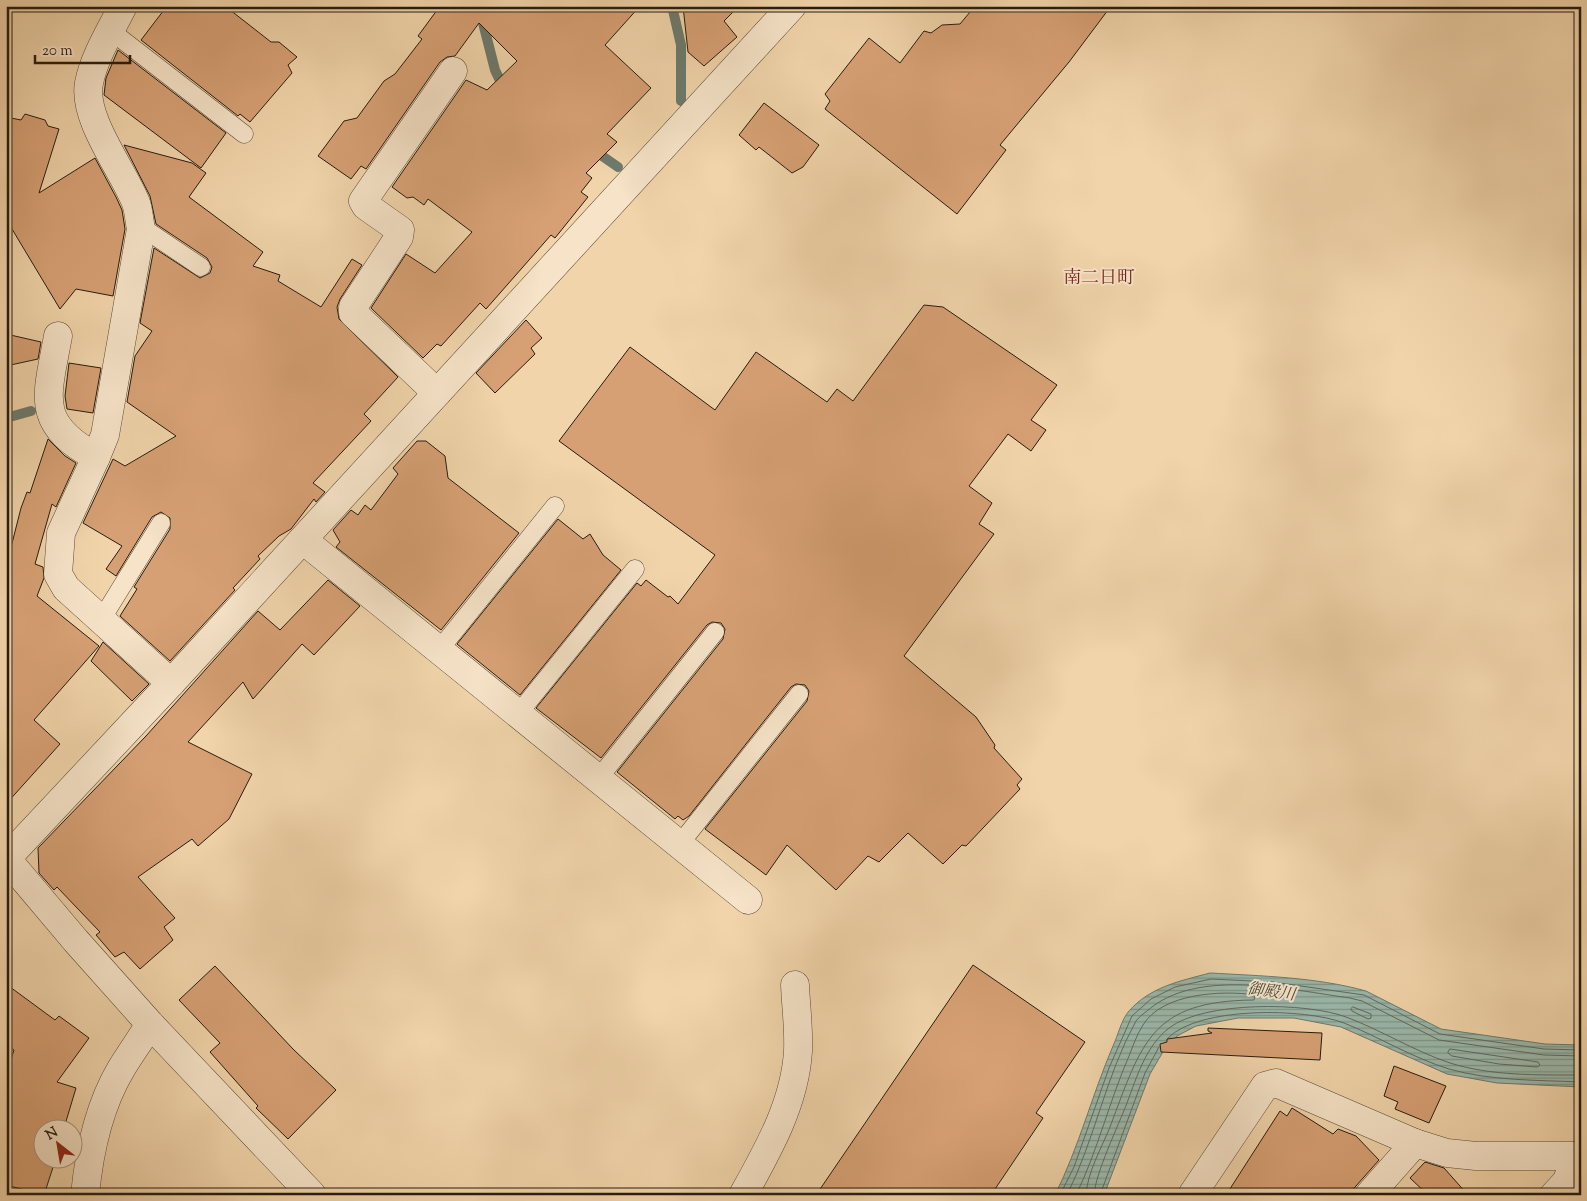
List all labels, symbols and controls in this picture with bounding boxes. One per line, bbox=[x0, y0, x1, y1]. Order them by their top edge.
scale bar bbox=[35, 32, 130, 64]
text: 20 m bbox=[42, 41, 73, 62]
district label: 南二日町 bbox=[1063, 266, 1135, 292]
water label: 御殿川 bbox=[1246, 978, 1298, 1008]
north arrow bbox=[32, 1118, 82, 1168]
text: N bbox=[42, 1123, 62, 1146]

